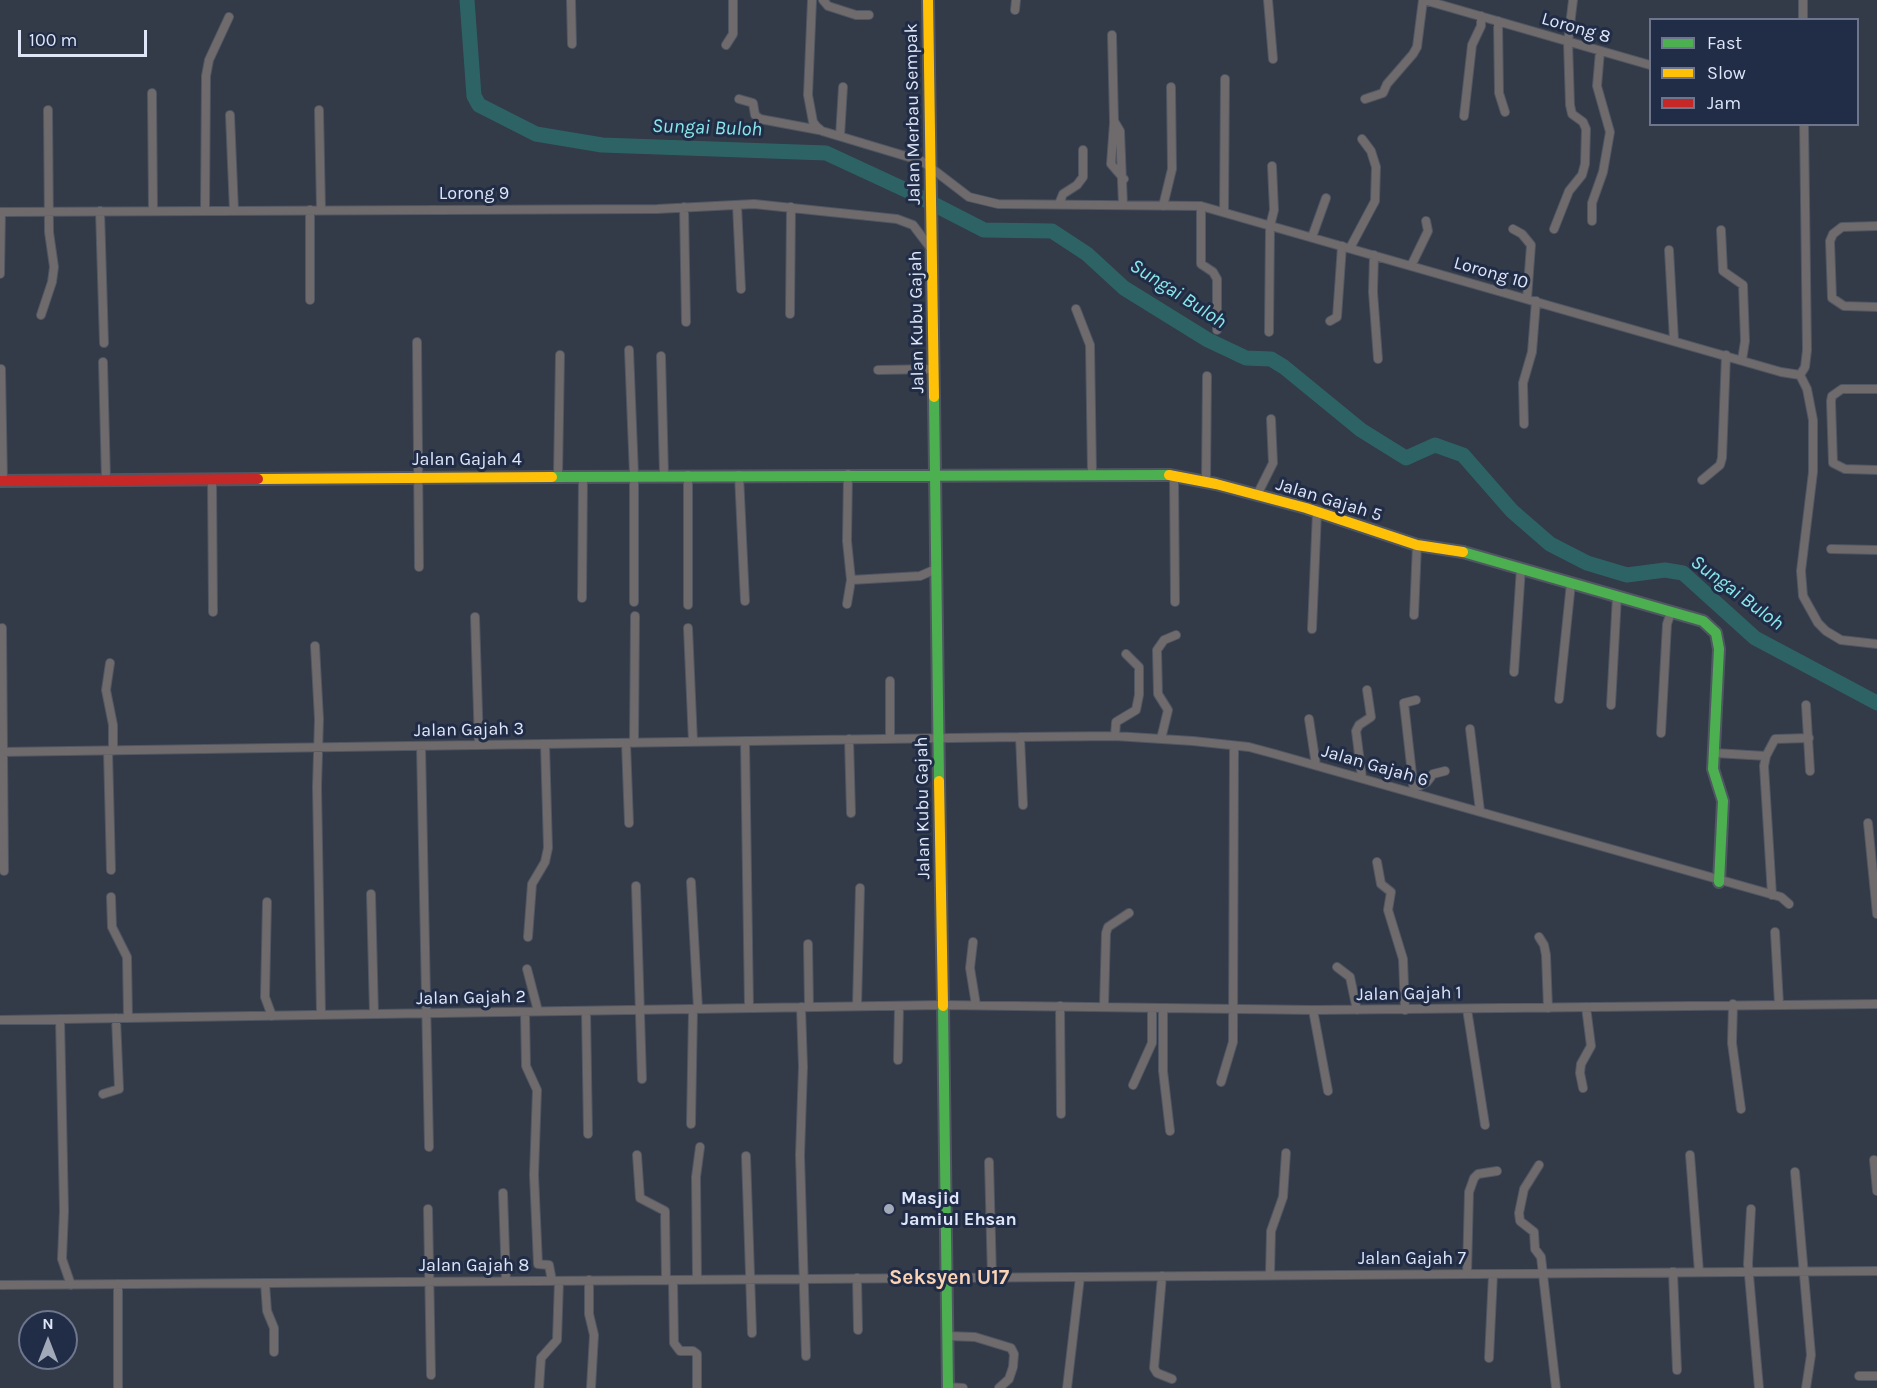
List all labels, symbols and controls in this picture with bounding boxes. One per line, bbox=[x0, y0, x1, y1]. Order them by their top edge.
street label: Lorong 8 bbox=[1539, 8, 1613, 48]
scale bar bbox=[21, 18, 150, 56]
legend bbox=[1649, 18, 1859, 126]
street label: Jalan Merbau Sempak bbox=[901, 23, 925, 205]
text: 100 m bbox=[29, 29, 77, 51]
text: Fast bbox=[1707, 32, 1742, 54]
text: Slow bbox=[1707, 62, 1746, 84]
text: Jam bbox=[1707, 92, 1741, 114]
water label: Sungai Buloh bbox=[651, 114, 763, 142]
street label: Lorong 9 bbox=[439, 183, 509, 205]
street label: Jalan Kubu Gajah bbox=[905, 250, 929, 394]
street label: Lorong 10 bbox=[1451, 252, 1531, 294]
water label: Sungai Buloh bbox=[1125, 254, 1231, 334]
street label: Jalan Gajah 4 bbox=[412, 449, 522, 471]
street label: Jalan Gajah 5 bbox=[1273, 474, 1385, 526]
water label: Sungai Buloh bbox=[1686, 550, 1788, 636]
street label: Jalan Gajah 3 bbox=[414, 718, 524, 742]
street label: Jalan Kubu Gajah bbox=[911, 736, 935, 880]
street label: Jalan Gajah 6 bbox=[1319, 740, 1431, 792]
street label: Jalan Gajah 1 bbox=[1356, 982, 1462, 1006]
street label: Jalan Gajah 2 bbox=[416, 986, 526, 1010]
place label: Masjid Jamiul Ehsan bbox=[901, 1188, 1017, 1230]
marker: Masjid Jamiul Ehsan bbox=[882, 1202, 896, 1216]
street label: Jalan Gajah 7 bbox=[1358, 1248, 1466, 1270]
street label: Jalan Gajah 8 bbox=[419, 1255, 529, 1277]
district label: Seksyen U17 bbox=[889, 1265, 1009, 1291]
north arrow bbox=[18, 1310, 78, 1370]
text: N bbox=[42, 1314, 54, 1333]

